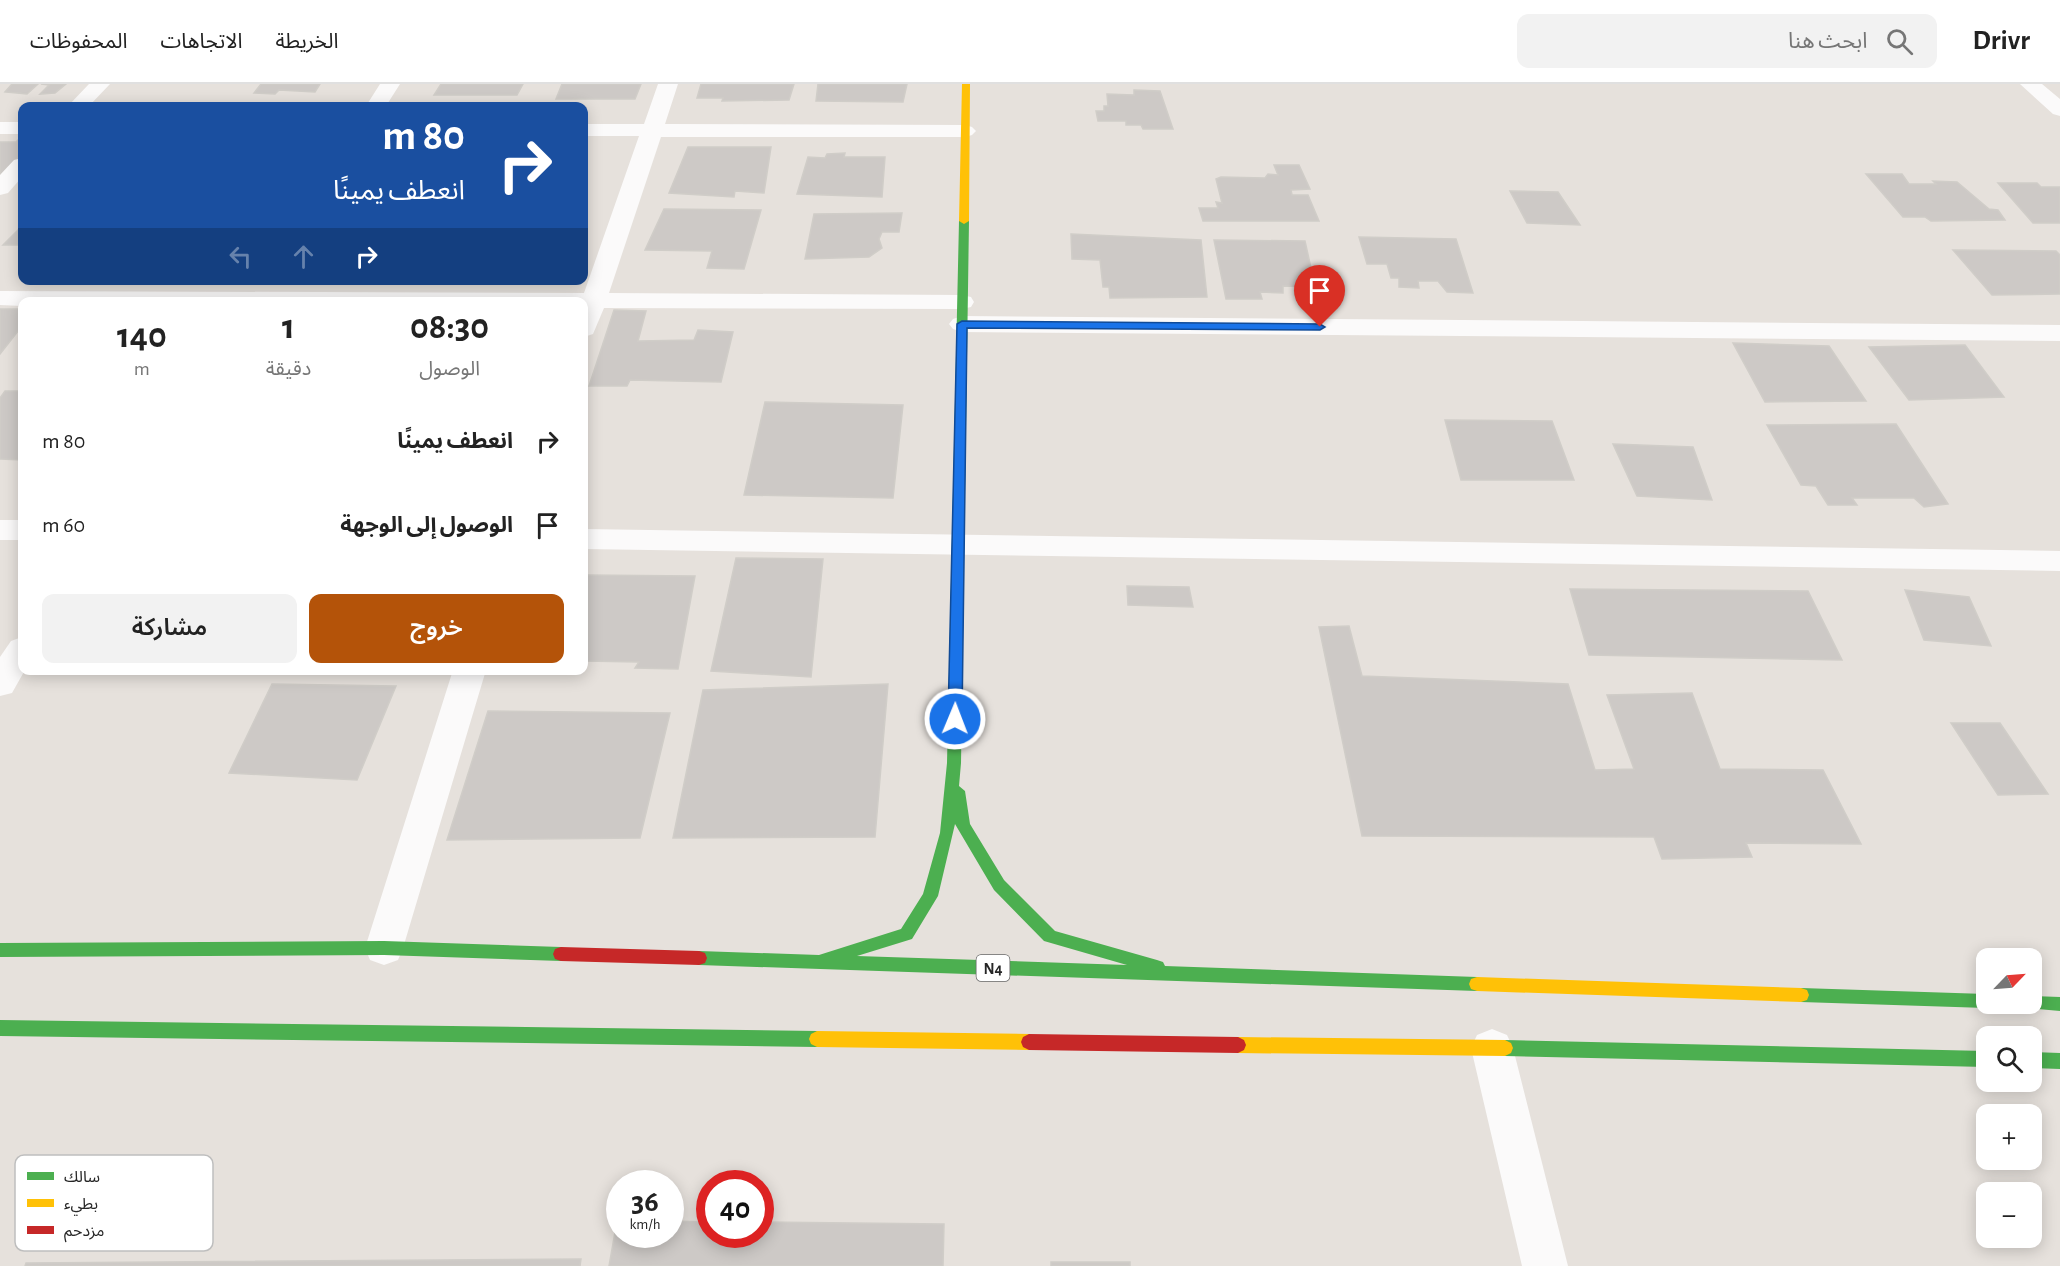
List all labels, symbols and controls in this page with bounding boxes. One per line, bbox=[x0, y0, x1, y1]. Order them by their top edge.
search box bbox=[1517, 14, 1937, 68]
icon: search bbox=[1883, 25, 1916, 58]
text: Drivr bbox=[1973, 27, 2030, 55]
text: ابحث هنا bbox=[1788, 30, 1868, 52]
text: المحفوظات bbox=[30, 31, 127, 52]
text: الاتجاهات bbox=[160, 31, 242, 52]
text: الخريطة bbox=[275, 31, 338, 52]
text: 80 m bbox=[382, 115, 465, 157]
icon: right bbox=[486, 126, 564, 204]
text: انعطف يمينًا bbox=[333, 177, 465, 204]
icon: left bbox=[224, 240, 257, 273]
icon: ahead bbox=[287, 240, 320, 273]
icon: right bbox=[350, 240, 383, 273]
pin bbox=[1294, 265, 1345, 327]
icon: arrive bbox=[1303, 274, 1336, 307]
text: 1 bbox=[282, 309, 295, 345]
text: 08:30 bbox=[410, 309, 489, 345]
text: 140 bbox=[117, 318, 167, 354]
text: m bbox=[134, 359, 150, 379]
text: دقيقة bbox=[266, 359, 311, 379]
text: الوصول bbox=[419, 359, 480, 379]
icon: right bbox=[531, 425, 564, 458]
text: 80 m bbox=[42, 430, 85, 452]
text: انعطف يمينًا bbox=[397, 430, 513, 452]
icon: arrive bbox=[531, 509, 564, 542]
text: 60 m bbox=[42, 514, 85, 536]
text: الوصول إلى الوجهة bbox=[340, 514, 513, 536]
button: مشاركة bbox=[42, 594, 297, 663]
button: خروج bbox=[309, 594, 564, 663]
position arrow bbox=[923, 687, 987, 751]
north arrow bbox=[1976, 948, 2042, 1014]
map controls bbox=[1976, 948, 2042, 1248]
road number: N4 bbox=[976, 955, 1010, 981]
button: search bbox=[1976, 1026, 2042, 1092]
button: + bbox=[1976, 1104, 2042, 1170]
legend bbox=[15, 1155, 213, 1251]
text: سالك bbox=[64, 1169, 100, 1185]
speed limit sign: 40 bbox=[696, 1170, 774, 1248]
button: − bbox=[1976, 1182, 2042, 1248]
text: 36 bbox=[631, 1187, 659, 1217]
text: بطيء bbox=[64, 1196, 98, 1216]
text: km/h bbox=[630, 1217, 660, 1232]
text: مزدحم bbox=[64, 1223, 104, 1243]

